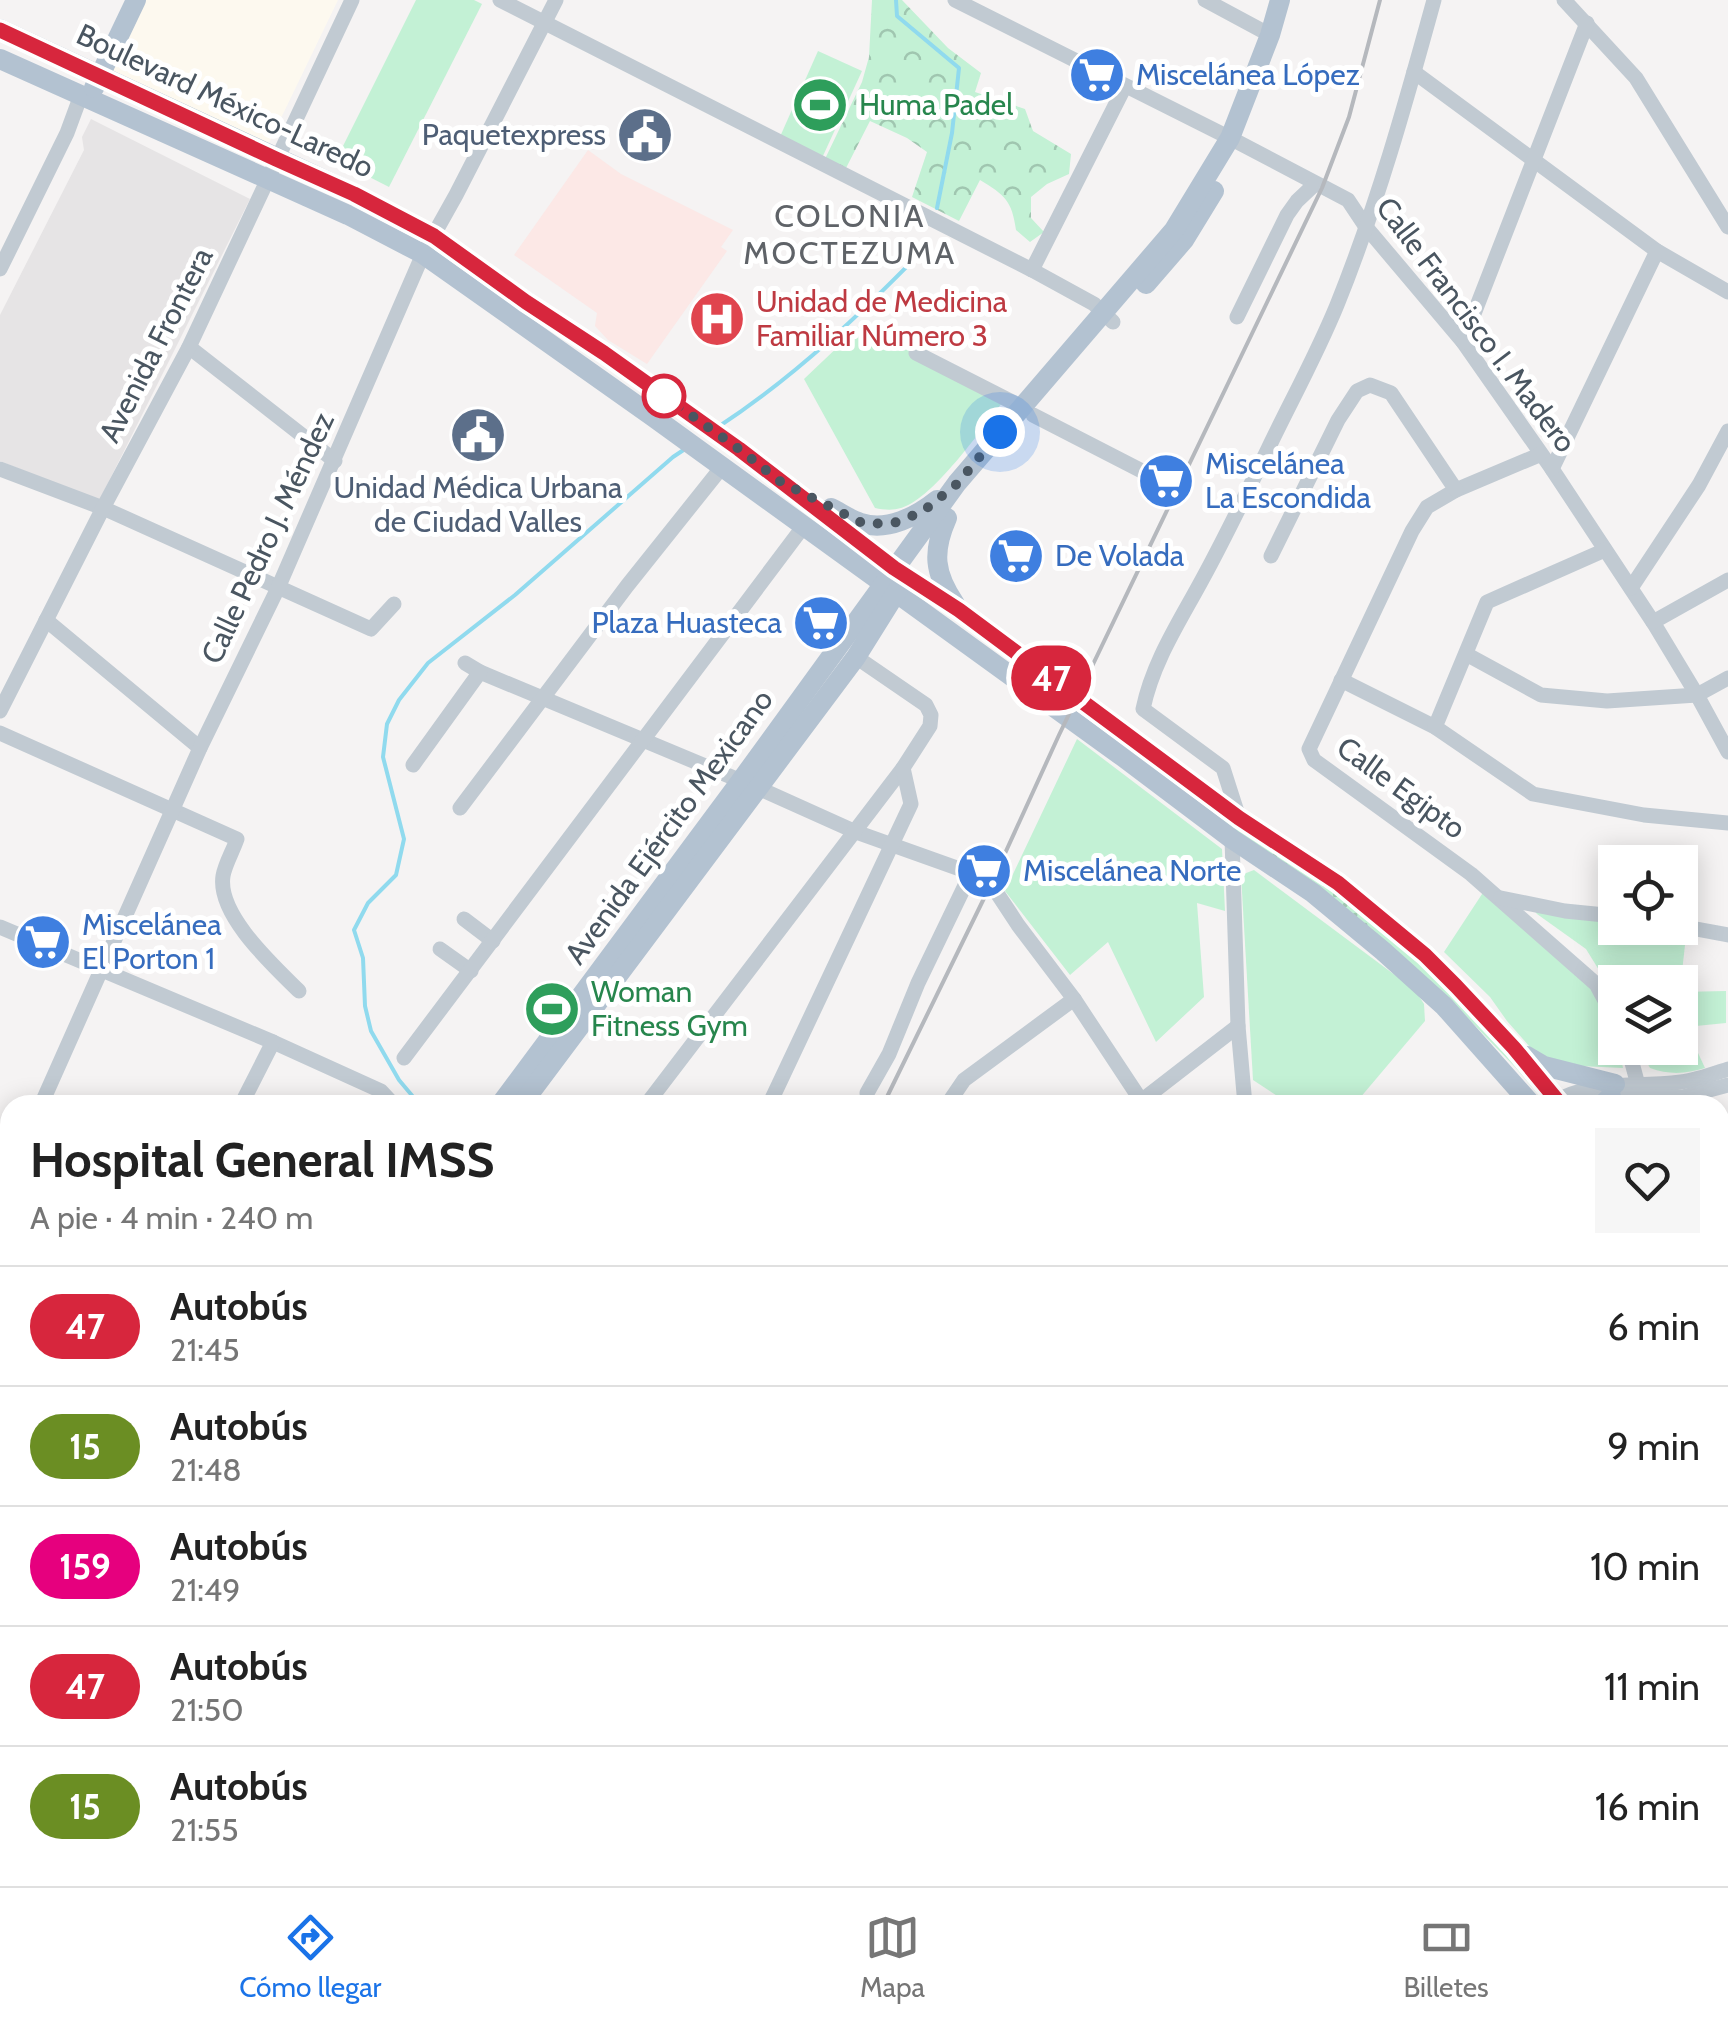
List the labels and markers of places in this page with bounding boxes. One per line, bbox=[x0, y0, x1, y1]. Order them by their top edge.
supermarket icon: Miscelánea López bbox=[1067, 45, 1127, 105]
place label: Miscelánea López bbox=[1136, 56, 1360, 93]
sports icon: Huma Padel bbox=[790, 75, 850, 135]
place label: Huma Padel bbox=[859, 86, 1013, 123]
public building icon: Paquetexpress bbox=[615, 105, 675, 165]
place label: Paquetexpress bbox=[422, 116, 606, 153]
place label: Unidad de Medicina Familiar Número 3 bbox=[756, 283, 1008, 354]
hospital icon: Unidad de Medicina Familiar Número 3 bbox=[687, 289, 747, 349]
unlabelled marker bbox=[643, 375, 685, 417]
public building icon: Unidad Médica Urbana de Ciudad Valles bbox=[448, 405, 508, 465]
place label: Miscelánea La Escondida bbox=[1205, 445, 1371, 516]
supermarket icon: Miscelánea La Escondida bbox=[1136, 451, 1196, 511]
place label: Unidad Médica Urbana de Ciudad Valles bbox=[334, 469, 623, 540]
supermarket icon: De Volada bbox=[986, 526, 1046, 586]
place label: De Volada bbox=[1055, 537, 1185, 574]
supermarket icon: Plaza Huasteca bbox=[791, 593, 851, 653]
place label: Plaza Huasteca bbox=[591, 604, 783, 641]
supermarket icon: Miscelánea Norte bbox=[954, 841, 1014, 901]
place label: Miscelánea Norte bbox=[1023, 852, 1241, 889]
place label: Miscelánea El Porton 1 bbox=[82, 906, 222, 977]
supermarket icon: Miscelánea El Porton 1 bbox=[13, 912, 73, 972]
place label: Woman Fitness Gym bbox=[591, 973, 748, 1044]
sports icon: Woman Fitness Gym bbox=[522, 979, 582, 1039]

